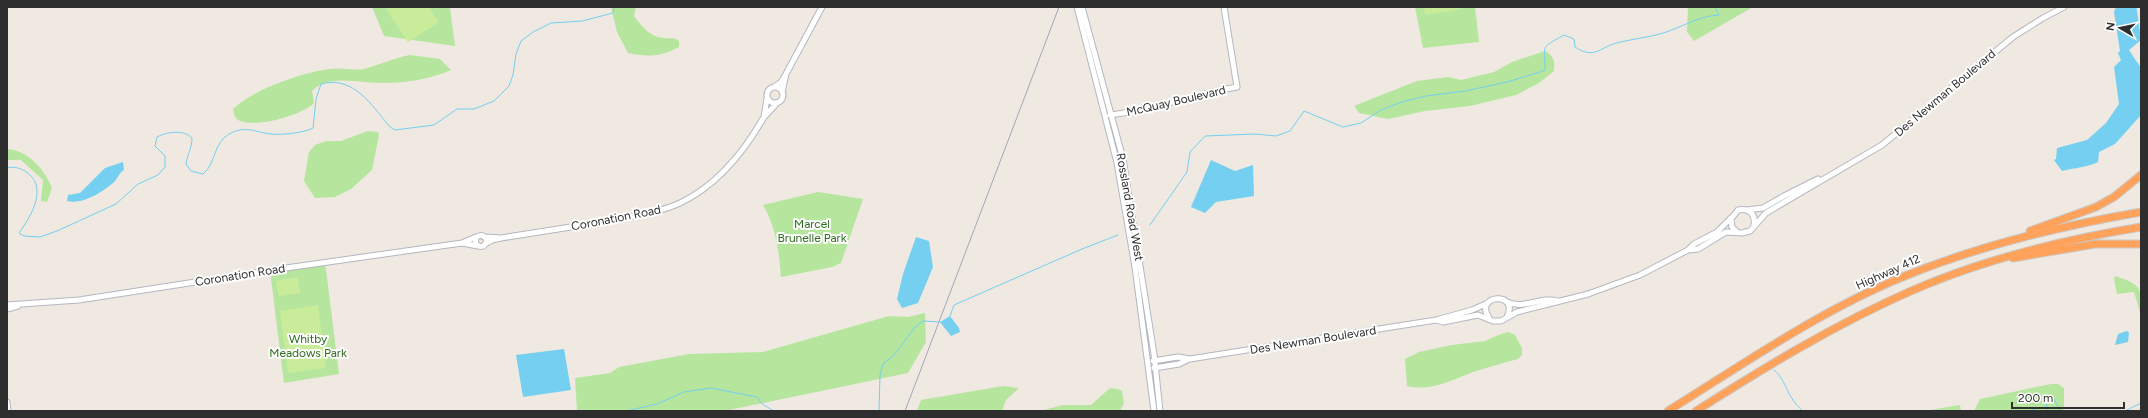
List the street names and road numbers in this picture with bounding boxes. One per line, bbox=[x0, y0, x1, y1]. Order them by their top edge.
street label: Des Newman Boulevard bbox=[1892, 47, 1998, 139]
street label: McQuay Boulevard bbox=[1125, 83, 1227, 119]
street label: Rossland Road West bbox=[1114, 152, 1146, 263]
street label: Coronation Road bbox=[570, 202, 662, 234]
street label: Highway 412 bbox=[1854, 252, 1922, 292]
street label: Coronation Road bbox=[194, 261, 286, 289]
street label: Des Newman Boulevard bbox=[1249, 323, 1377, 357]

